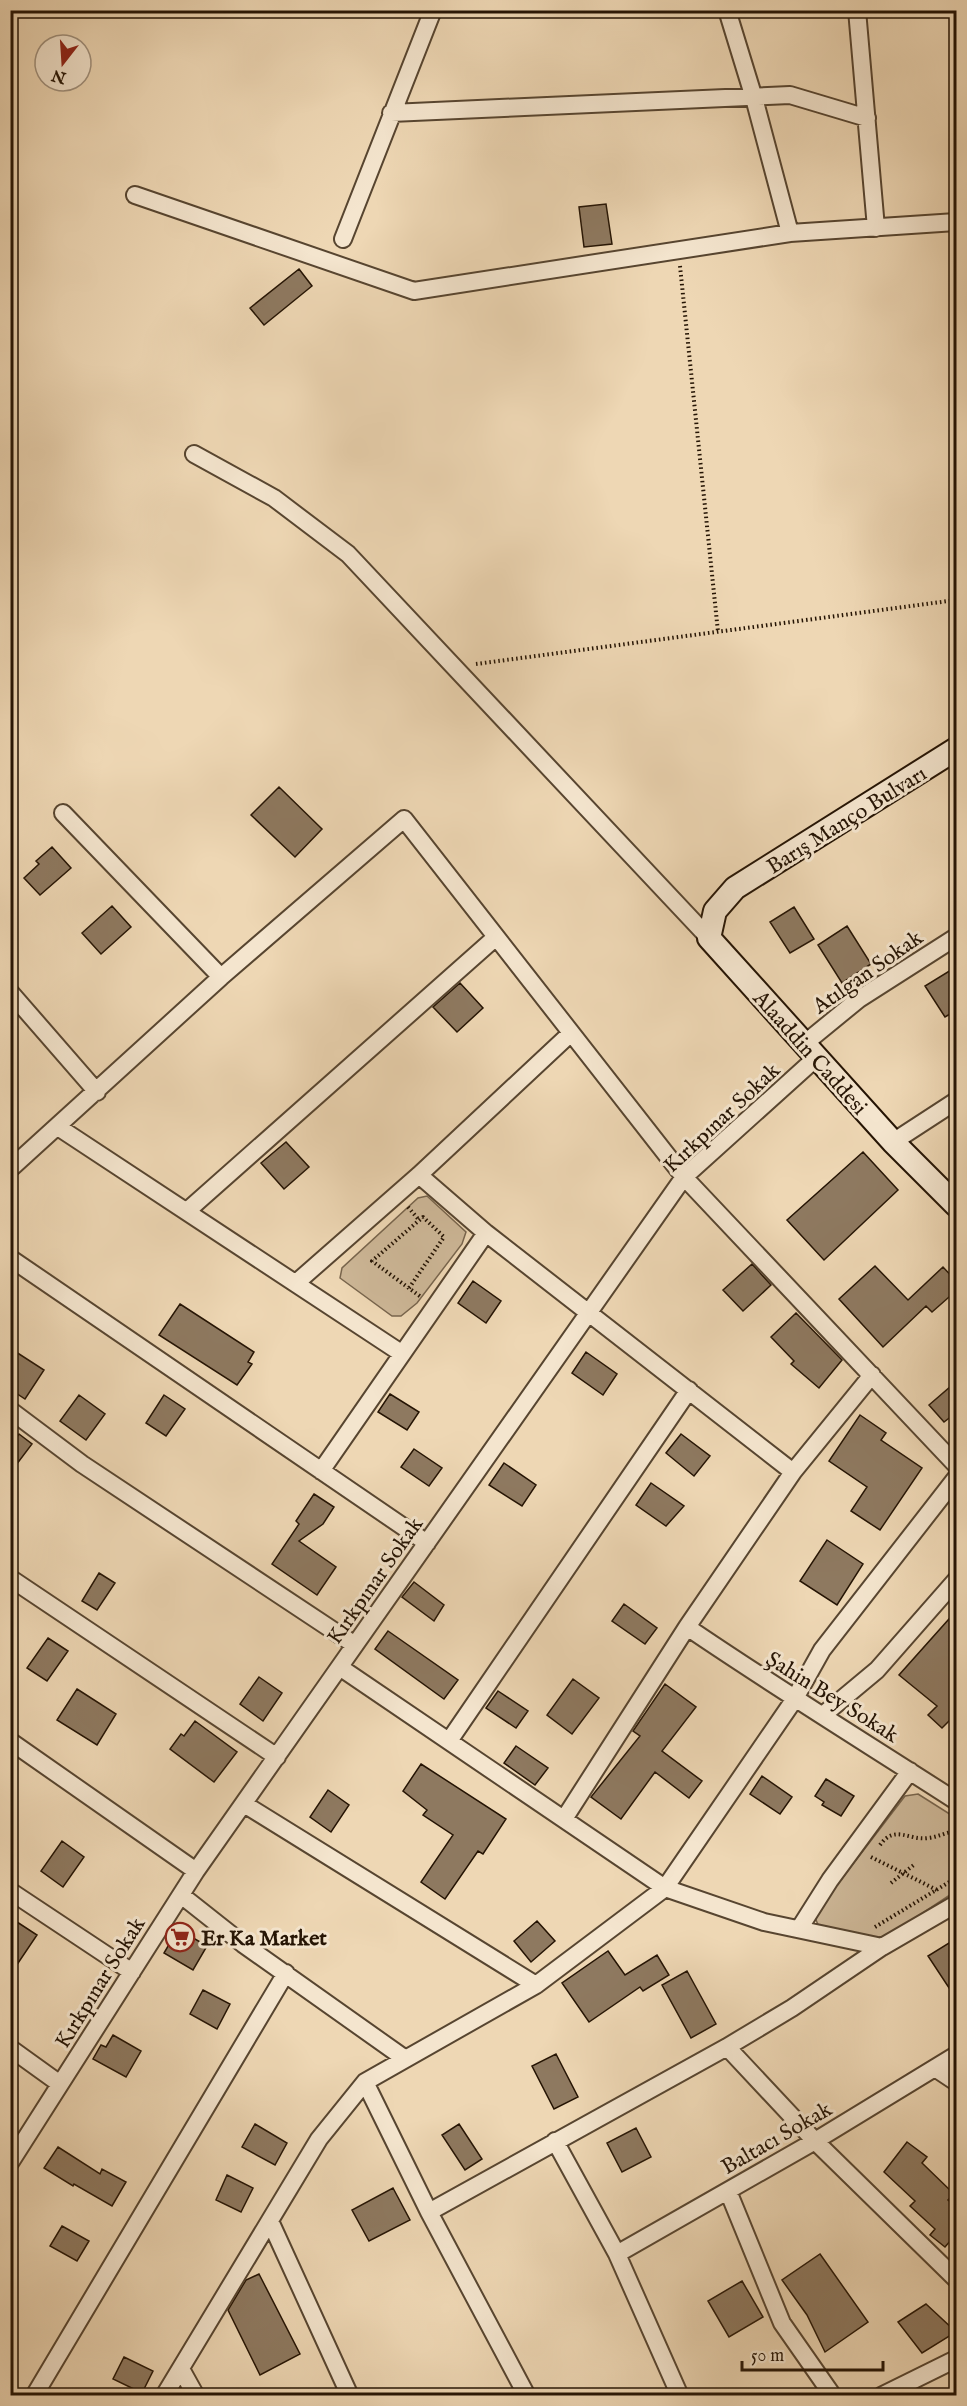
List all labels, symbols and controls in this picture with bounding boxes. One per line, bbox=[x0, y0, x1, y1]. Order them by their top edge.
north arrow bbox=[33, 33, 93, 93]
text: N bbox=[50, 64, 70, 87]
street label: Barış Manço Bulvarı bbox=[762, 760, 932, 881]
street label: Atılgan Sokak bbox=[807, 924, 929, 1022]
street label: Alaaddin Caddesi bbox=[746, 984, 873, 1122]
street label: Kırkpınar Sokak bbox=[658, 1057, 787, 1180]
street label: Kırkpınar Sokak bbox=[321, 1512, 430, 1650]
street label: Şahin Bey Sokak bbox=[760, 1646, 904, 1750]
street label: Kırkpınar Sokak bbox=[49, 1912, 152, 2054]
supermarket icon: Er Ka Market bbox=[164, 1921, 196, 1953]
place label: Er Ka Market bbox=[201, 1925, 327, 1953]
street label: Baltacı Sokak bbox=[717, 2096, 838, 2182]
scale bar bbox=[742, 2334, 883, 2372]
text: 50 m bbox=[751, 2345, 784, 2368]

